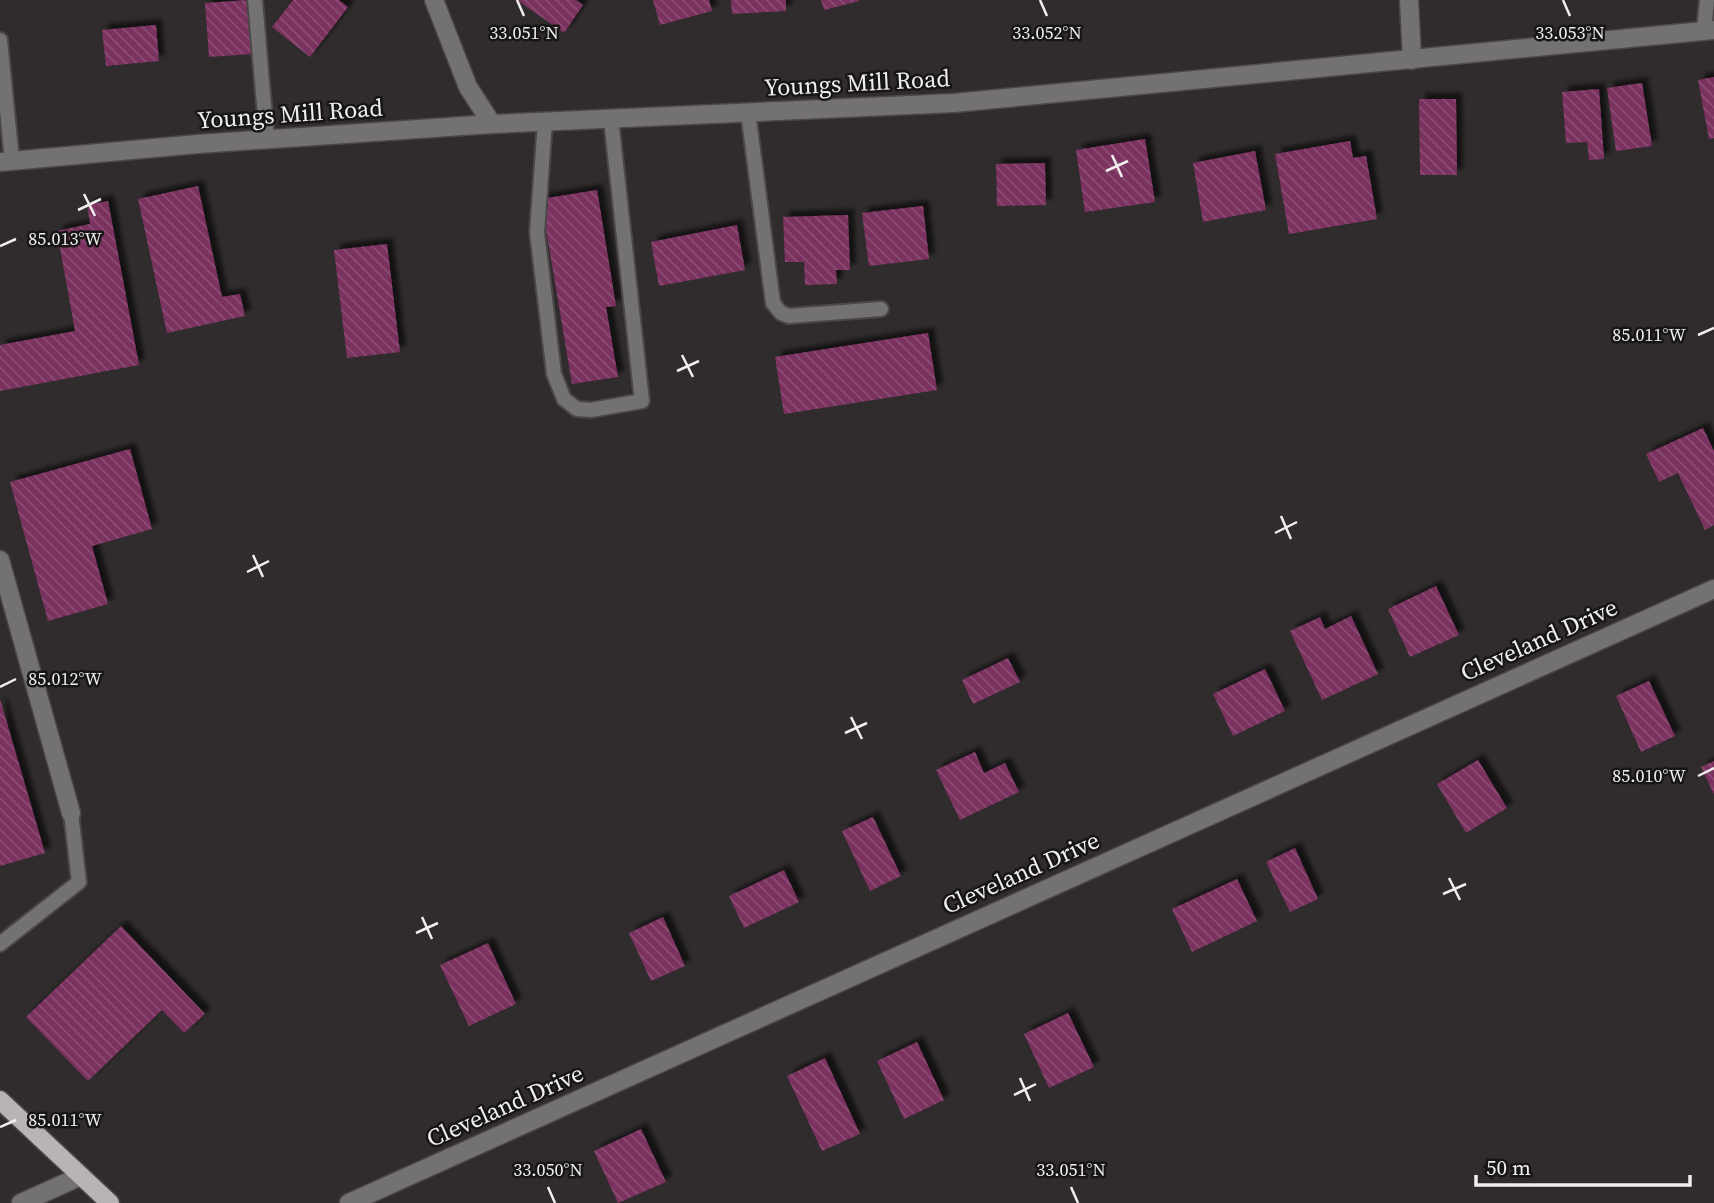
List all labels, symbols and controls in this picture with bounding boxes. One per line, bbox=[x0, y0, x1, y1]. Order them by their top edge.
text: 33.051°N bbox=[489, 20, 559, 45]
text: 33.052°N bbox=[1012, 20, 1082, 45]
text: 33.053°N bbox=[1535, 20, 1605, 45]
street label: Youngs Mill Road bbox=[763, 61, 951, 104]
street label: Youngs Mill Road bbox=[196, 91, 384, 136]
text: 85.013°W bbox=[28, 226, 102, 251]
text: 85.011°W bbox=[1612, 322, 1686, 347]
street label: Cleveland Drive bbox=[1455, 590, 1623, 689]
text: 85.012°W bbox=[28, 666, 102, 691]
text: 85.010°W bbox=[1612, 763, 1686, 788]
street label: Cleveland Drive bbox=[937, 823, 1105, 922]
street label: Cleveland Drive bbox=[421, 1056, 589, 1155]
text: 85.011°W bbox=[28, 1107, 102, 1132]
scale bar bbox=[1476, 1144, 1690, 1188]
text: 50 m bbox=[1486, 1153, 1531, 1182]
text: 33.050°N bbox=[513, 1157, 583, 1182]
text: 33.051°N bbox=[1036, 1157, 1106, 1182]

